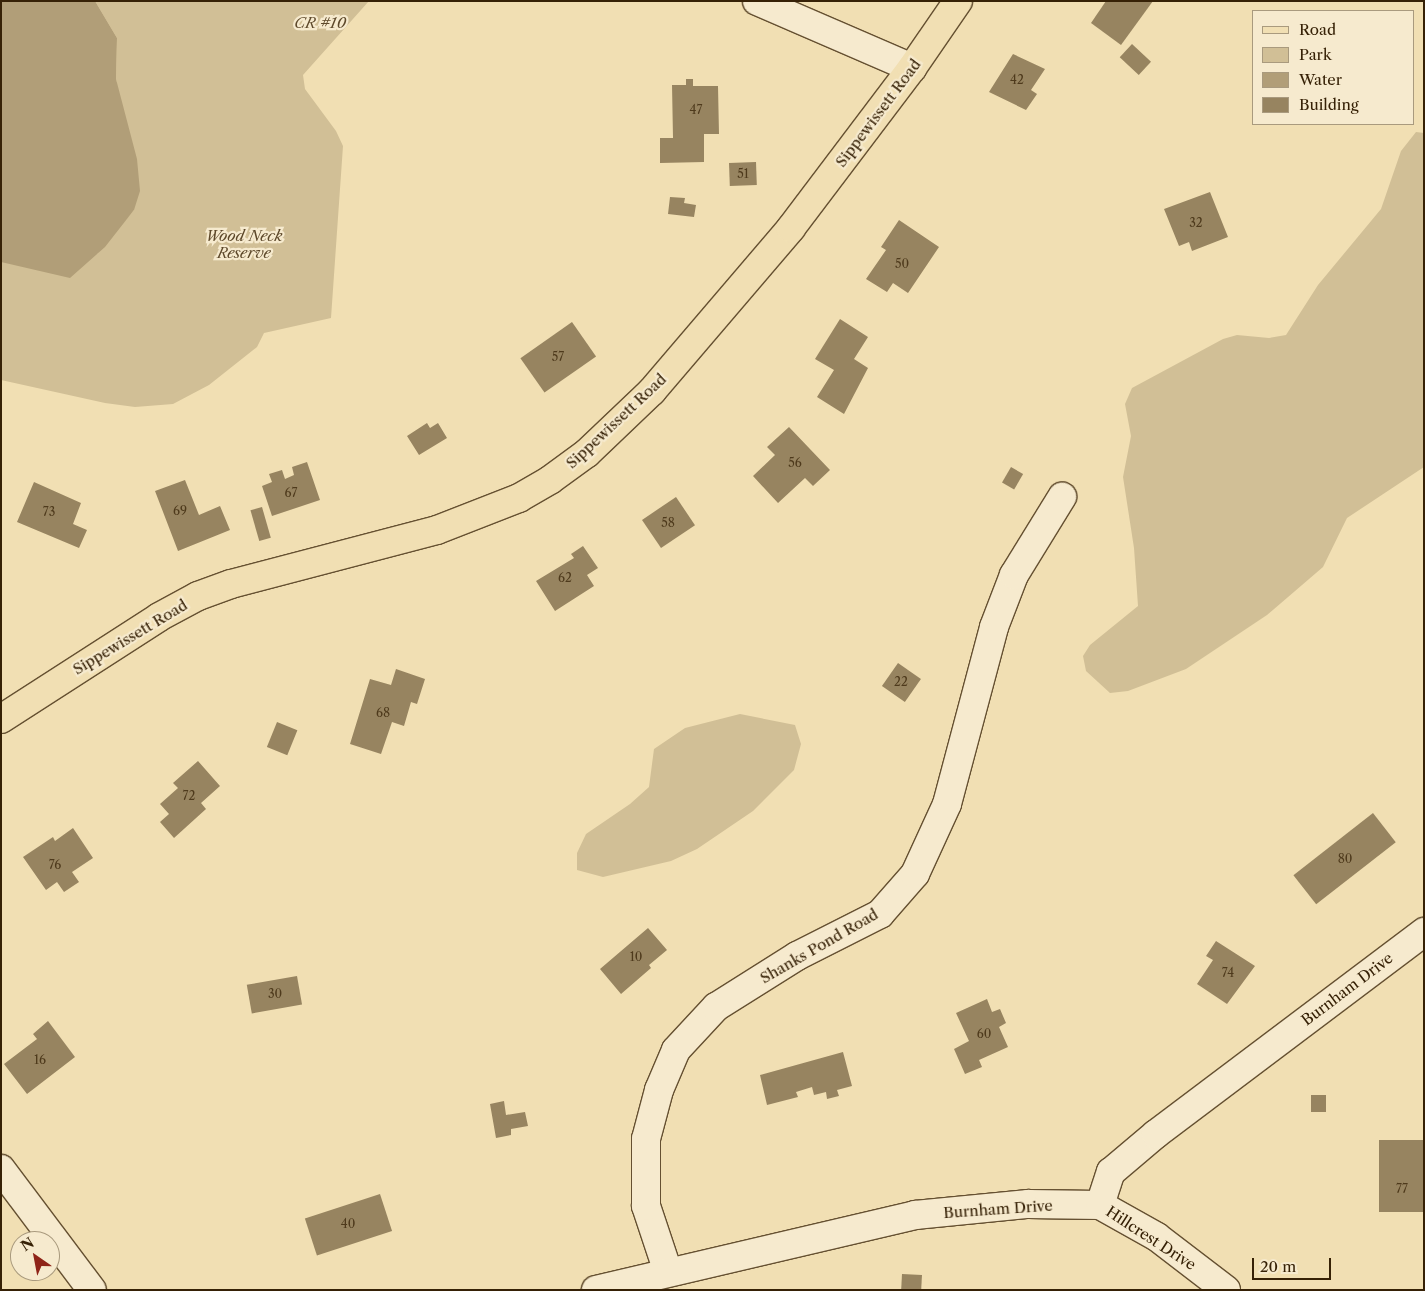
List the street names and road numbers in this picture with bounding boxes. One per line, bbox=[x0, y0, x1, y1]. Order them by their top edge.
street label: Sippewissett Road bbox=[832, 56, 924, 170]
street label: Sippewissett Road bbox=[562, 370, 670, 472]
street label: Sippewissett Road bbox=[69, 596, 191, 678]
street label: Shanks Pond Road bbox=[757, 905, 881, 987]
street label: Burnham Drive bbox=[1298, 949, 1396, 1029]
street label: Burnham Drive bbox=[943, 1196, 1053, 1222]
street label: Hillcrest Drive bbox=[1103, 1202, 1199, 1274]

